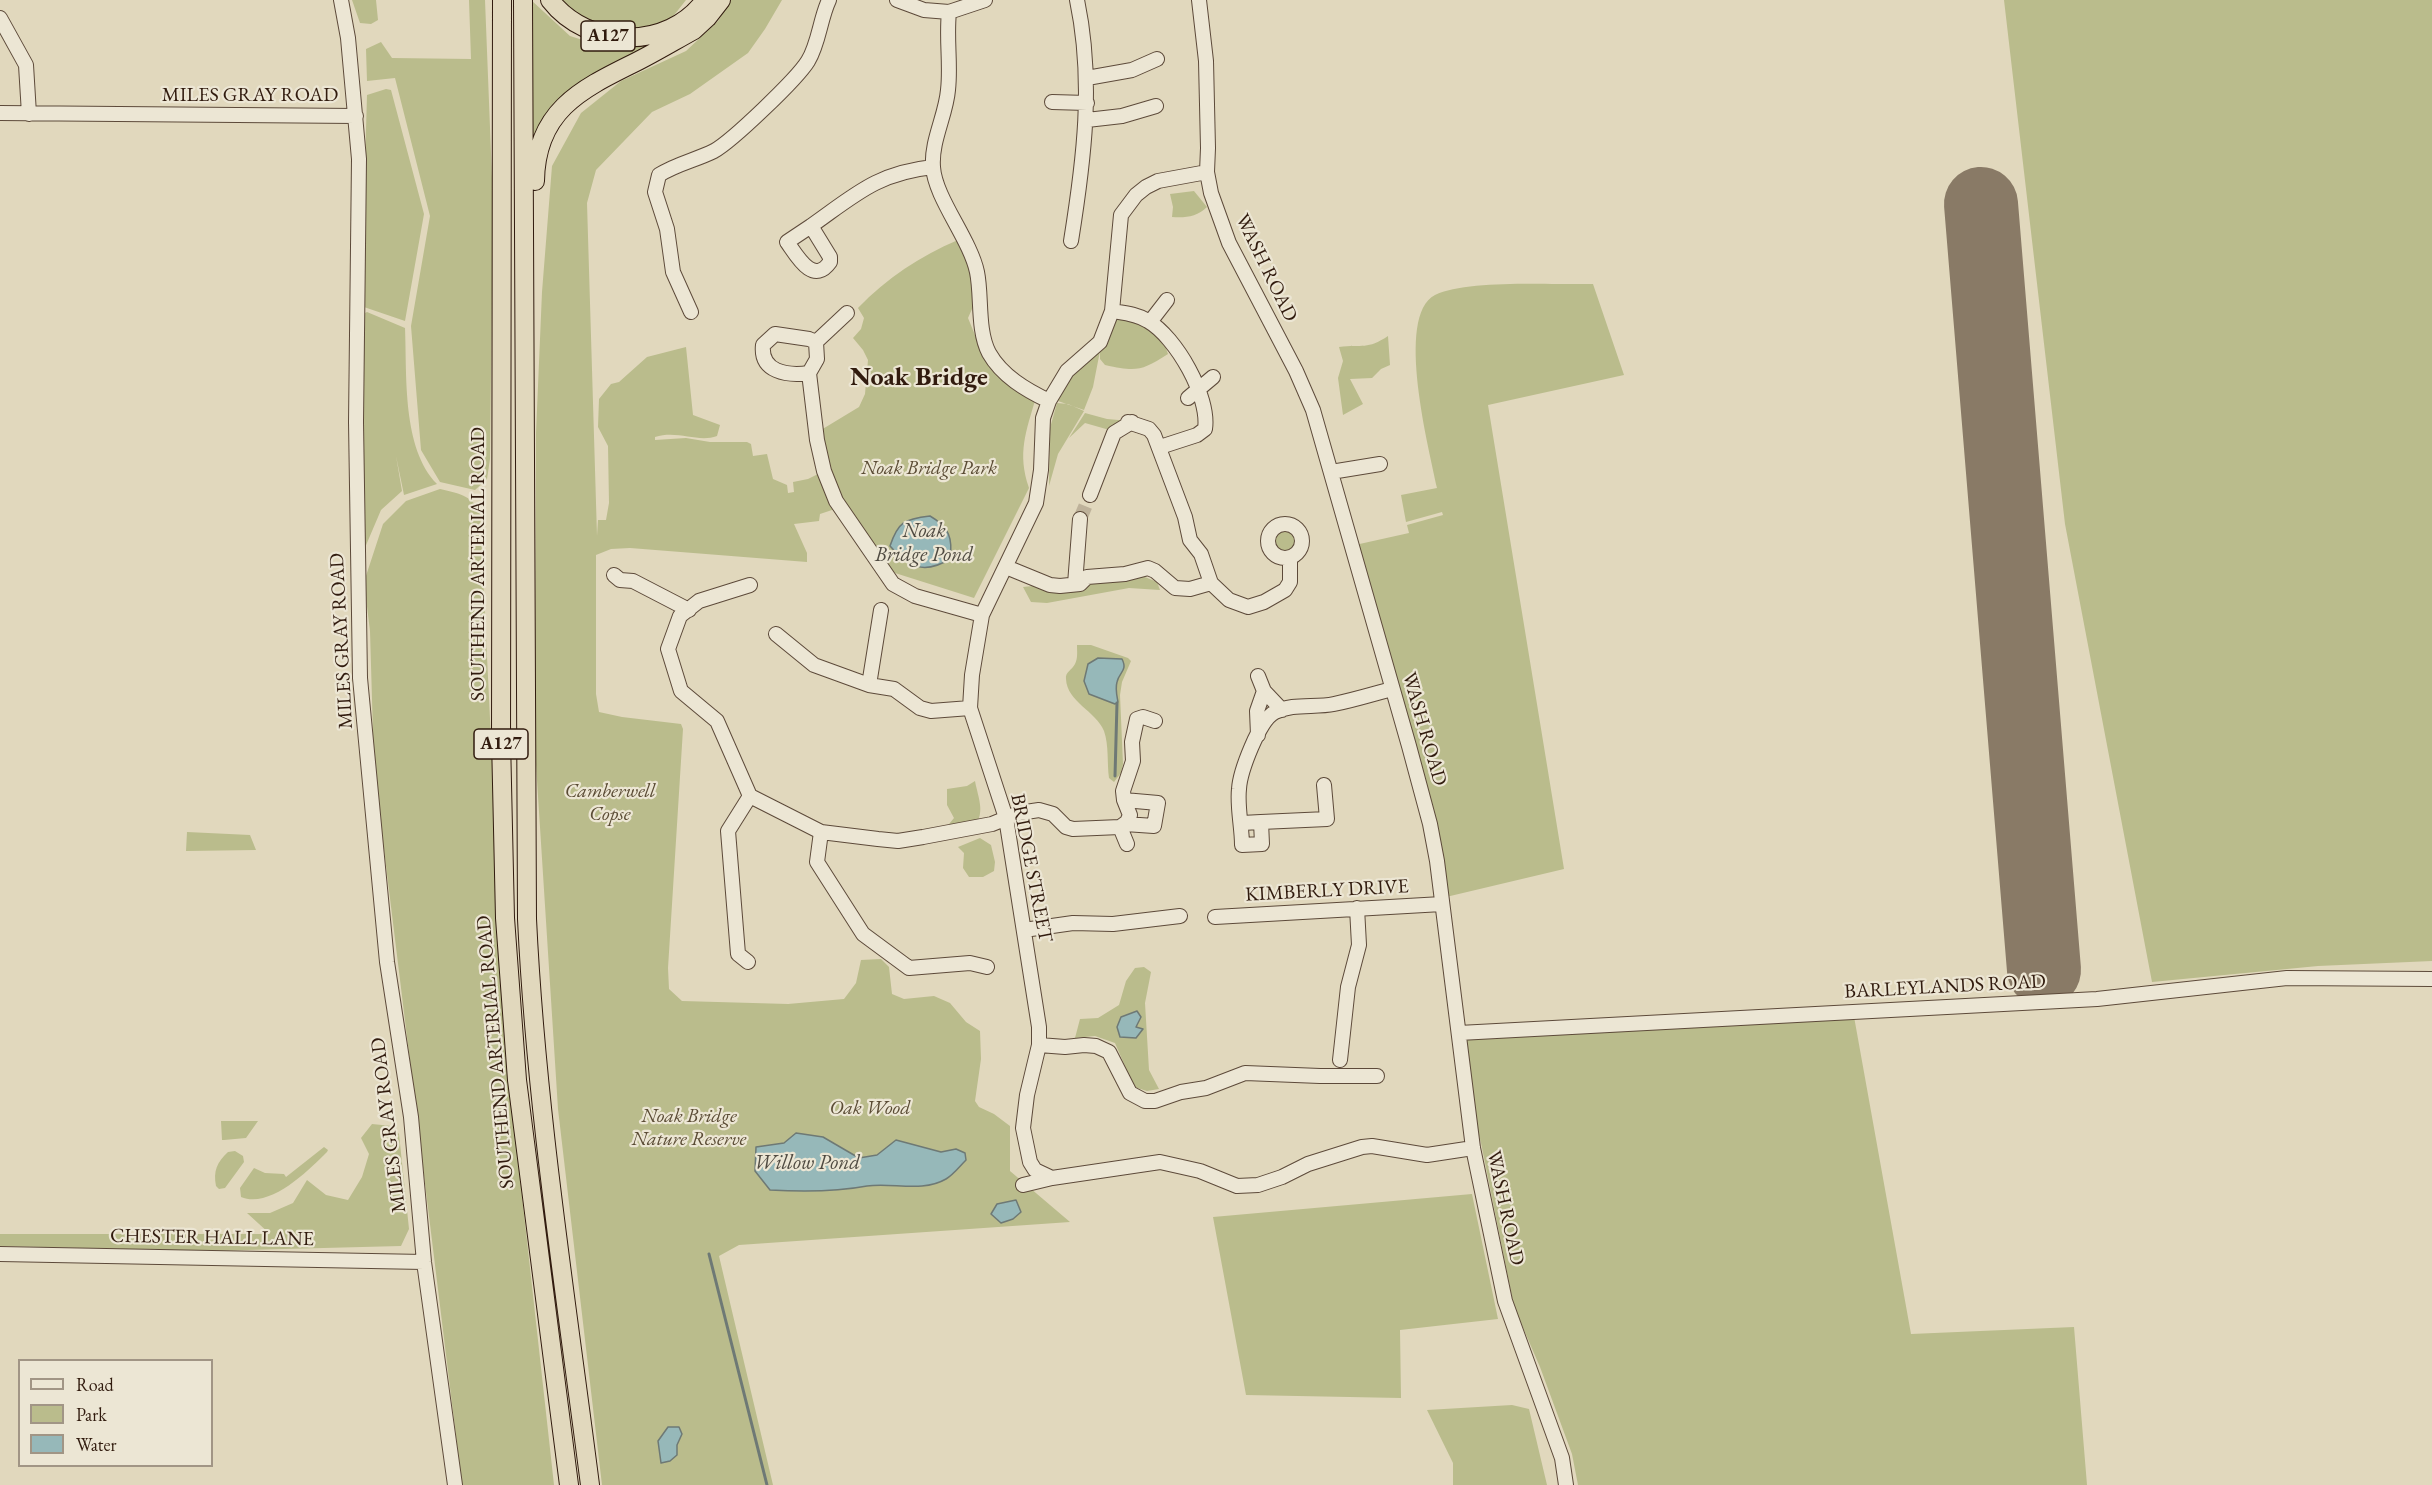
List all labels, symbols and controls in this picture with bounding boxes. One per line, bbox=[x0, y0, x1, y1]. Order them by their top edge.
road number: A127 bbox=[581, 21, 635, 51]
street label: MILES GRAY ROAD bbox=[162, 84, 338, 108]
street label: WASH ROAD bbox=[1230, 210, 1302, 326]
district label: Noak Bridge bbox=[850, 362, 988, 394]
street label: SOUTHEND ARTERIAL ROAD bbox=[467, 427, 491, 701]
park label: Noak Bridge Park bbox=[861, 457, 997, 481]
water label: Noak Bridge Pond bbox=[875, 518, 973, 568]
street label: MILES GRAY ROAD bbox=[325, 552, 359, 730]
street label: WASH ROAD bbox=[1396, 670, 1452, 788]
road number: A127 bbox=[474, 729, 528, 759]
park label: Camberwell Copse bbox=[565, 780, 655, 827]
street label: BRIDGE STREET bbox=[1005, 792, 1057, 944]
street label: KIMBERLY DRIVE bbox=[1245, 875, 1409, 907]
street label: SOUTHEND ARTERIAL ROAD bbox=[472, 914, 520, 1190]
street label: BARLEYLANDS ROAD bbox=[1844, 970, 2046, 1004]
street label: MILES GRAY ROAD bbox=[366, 1036, 412, 1214]
park label: Oak Wood bbox=[829, 1097, 911, 1121]
park label: Noak Bridge Nature Reserve bbox=[632, 1105, 746, 1152]
street label: WASH ROAD bbox=[1481, 1148, 1529, 1268]
water label: Willow Pond bbox=[754, 1150, 860, 1176]
street label: CHESTER HALL LANE bbox=[110, 1224, 314, 1252]
legend bbox=[18, 1359, 213, 1467]
text: Road bbox=[76, 1373, 114, 1396]
text: Park bbox=[76, 1403, 107, 1426]
text: Water bbox=[76, 1433, 117, 1456]

